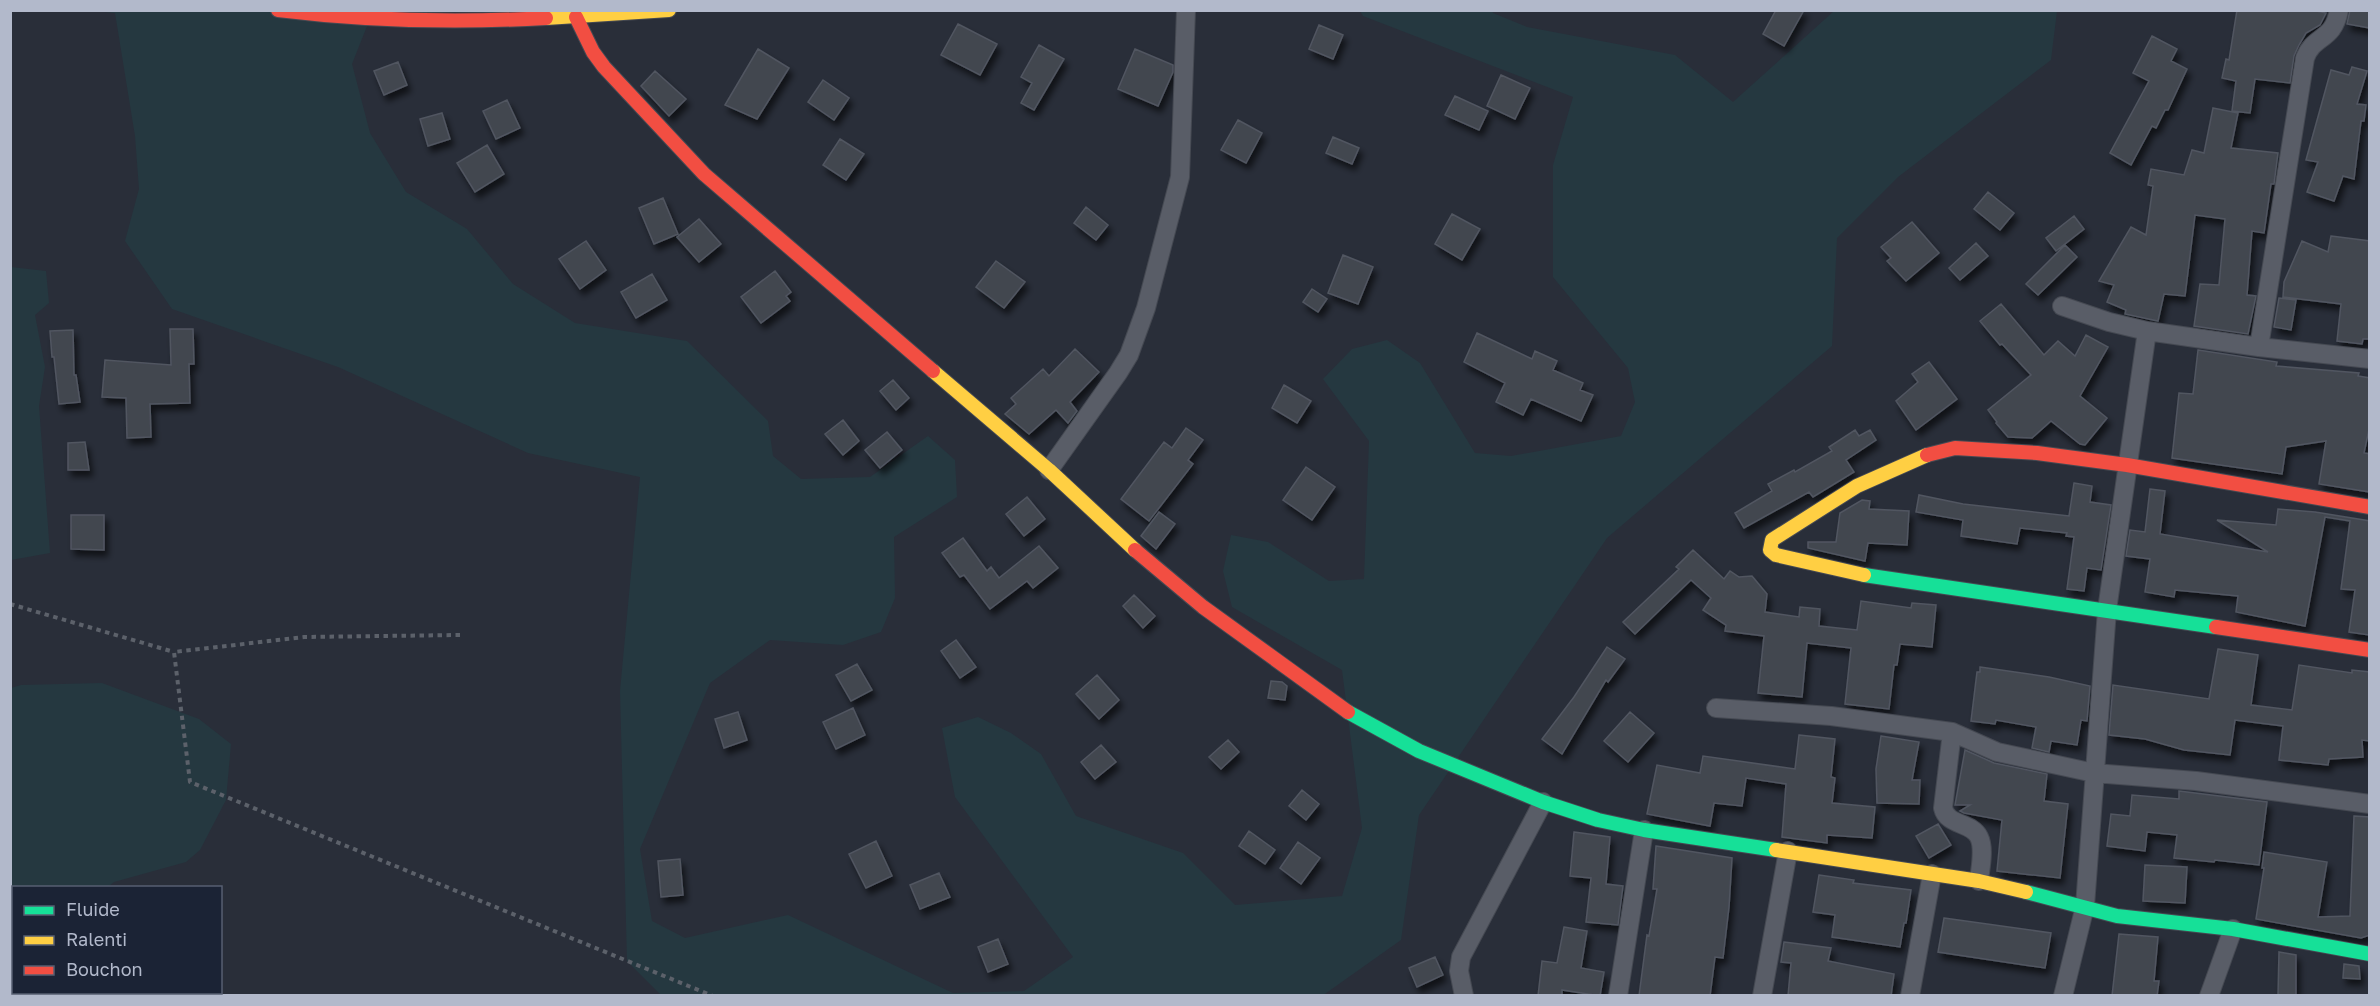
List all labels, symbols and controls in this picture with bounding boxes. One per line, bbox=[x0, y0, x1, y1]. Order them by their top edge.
legend bbox=[12, 886, 222, 994]
text: Fluide bbox=[66, 898, 120, 920]
text: Ralenti bbox=[66, 928, 127, 950]
text: Bouchon bbox=[66, 958, 143, 980]

